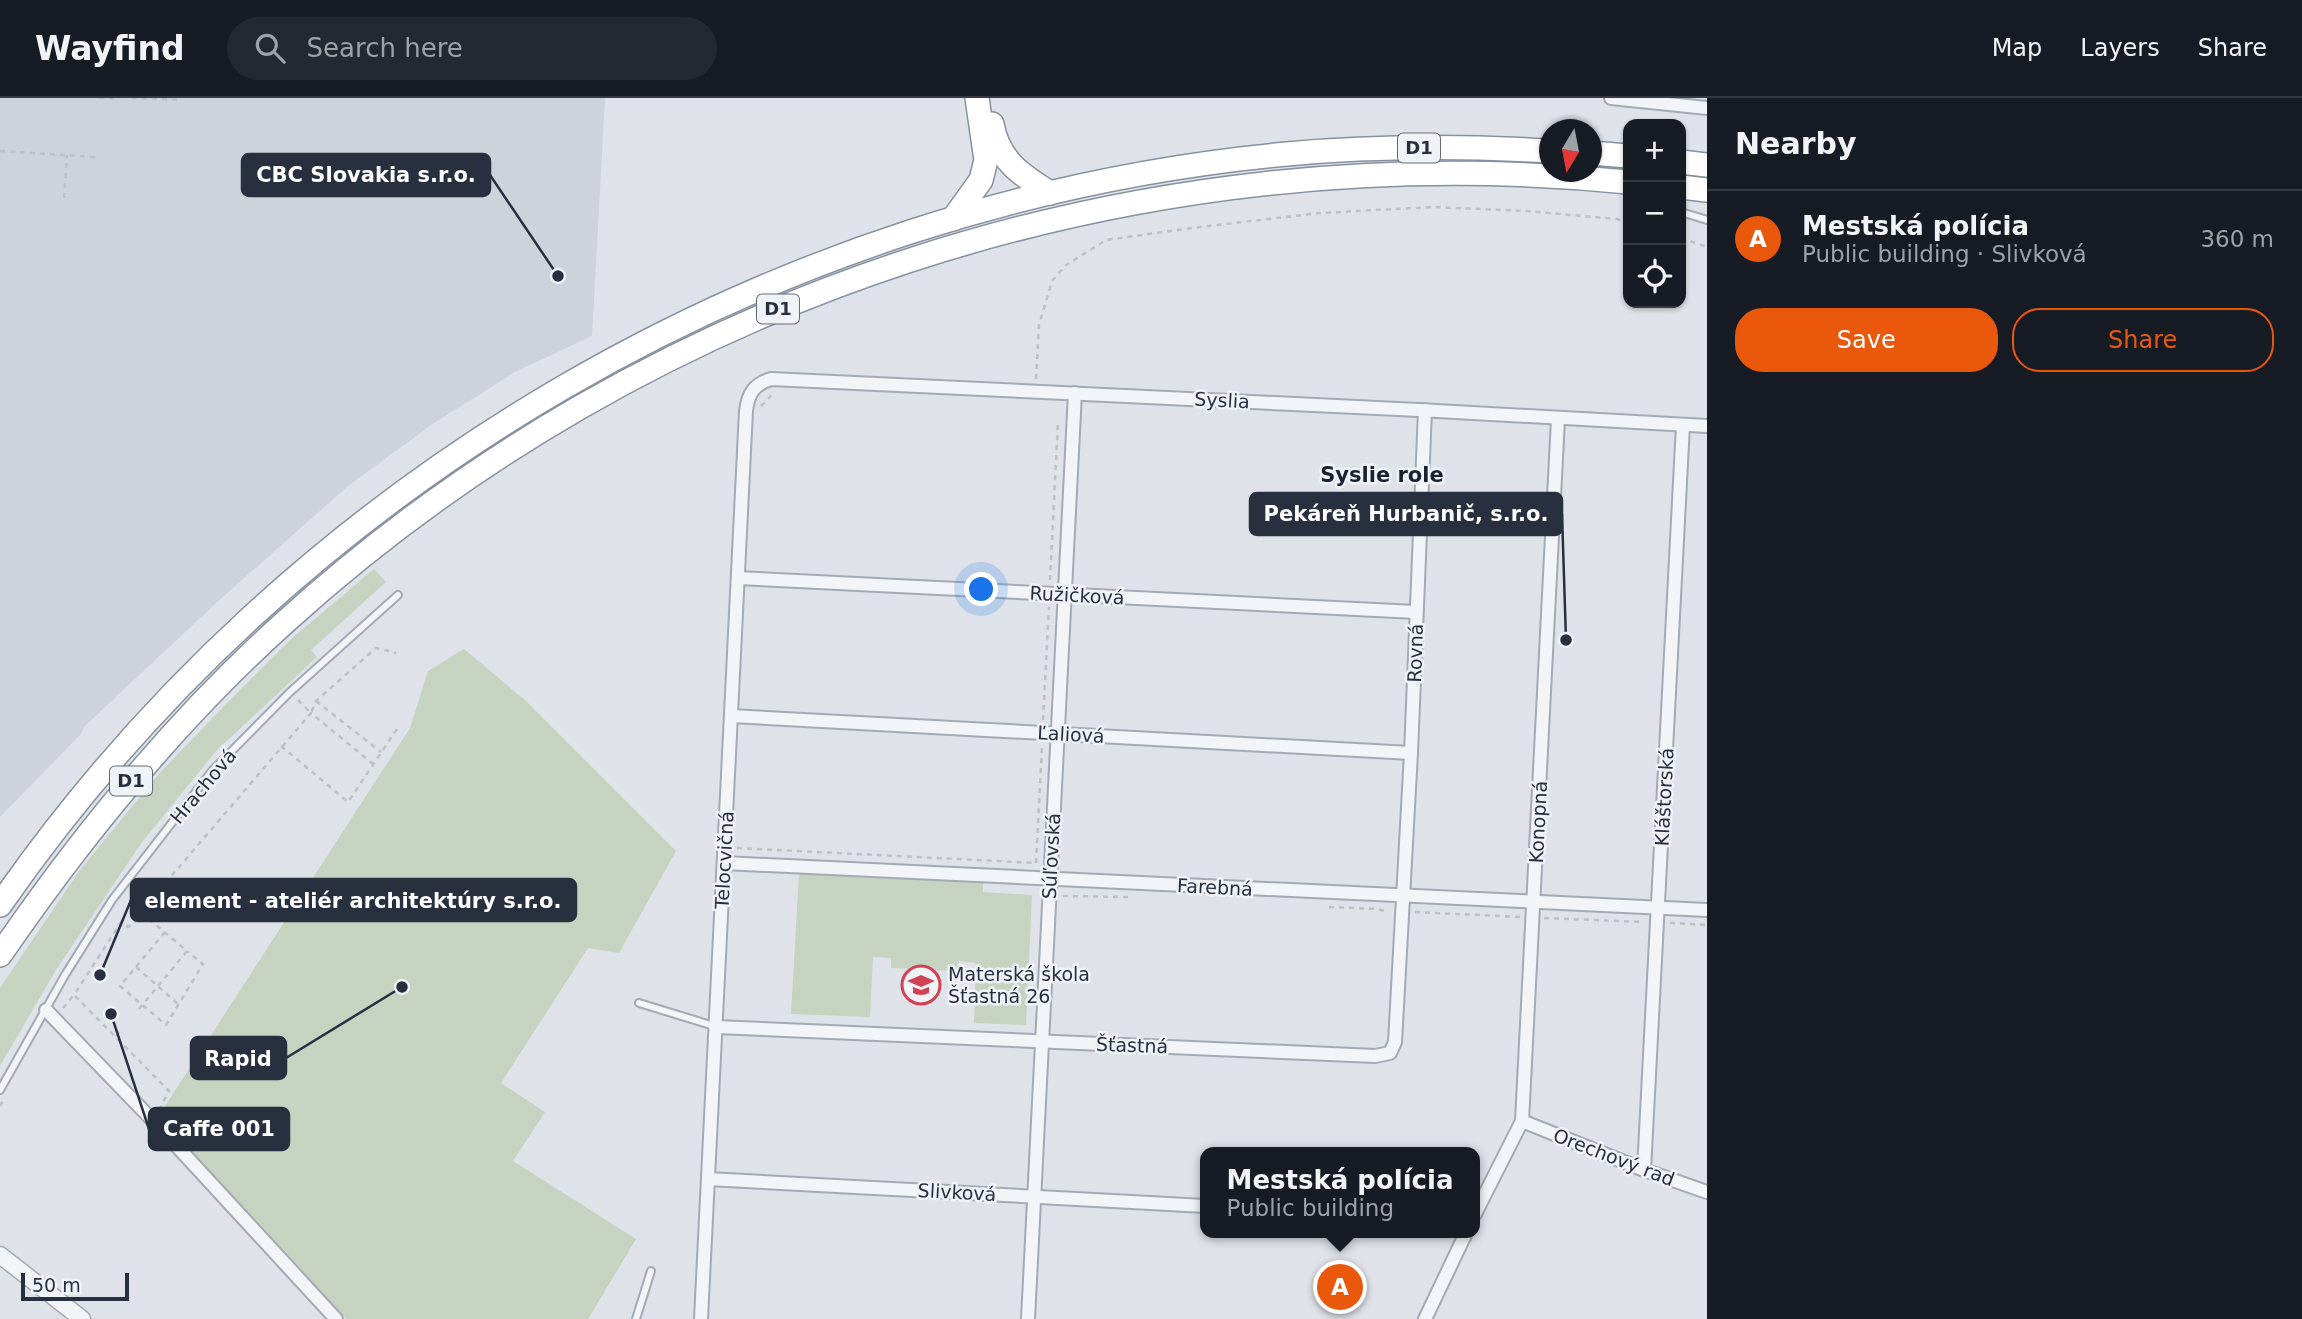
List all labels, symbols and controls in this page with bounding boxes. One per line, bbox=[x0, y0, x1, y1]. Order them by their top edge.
search box bbox=[227, 17, 717, 80]
text: Wayfind bbox=[35, 29, 185, 68]
icon: search bbox=[251, 29, 289, 67]
text: Search here bbox=[307, 33, 463, 63]
text: Map bbox=[1992, 34, 2042, 62]
text: Layers bbox=[2080, 34, 2160, 62]
text: Share bbox=[2198, 34, 2267, 62]
north arrow bbox=[1539, 119, 1602, 182]
map controls bbox=[1623, 119, 1686, 308]
button: + bbox=[1623, 119, 1686, 182]
text: Nearby bbox=[1735, 126, 1857, 161]
road number: D1 bbox=[1398, 134, 1440, 162]
callout: CBC Slovakia s.r.o. bbox=[242, 154, 490, 196]
text: CBC Slovakia s.r.o. bbox=[256, 163, 476, 187]
button: − bbox=[1623, 182, 1686, 245]
text: Mestská polícia bbox=[1802, 211, 2029, 241]
text: A bbox=[1749, 226, 1767, 252]
text: 360 m bbox=[2200, 226, 2274, 252]
text: Public building · Slivková bbox=[1802, 241, 2087, 267]
button: locate bbox=[1623, 245, 1686, 308]
road number: D1 bbox=[757, 294, 799, 324]
button: Save bbox=[1735, 308, 1998, 372]
button: Share bbox=[2012, 308, 2274, 372]
street label: Syslia bbox=[1194, 388, 1250, 412]
district label: Syslie role bbox=[1320, 463, 1444, 487]
callout: Pekáreň Hurbanič, s.r.o. bbox=[1250, 493, 1562, 535]
text: Pekáreň Hurbanič, s.r.o. bbox=[1264, 502, 1548, 526]
your location bbox=[964, 572, 998, 606]
street label: Ružičková bbox=[1029, 582, 1125, 608]
street label: Rovná bbox=[1403, 623, 1427, 683]
street label: Ľaliová bbox=[1037, 721, 1105, 747]
street label: Hrachová bbox=[165, 744, 241, 828]
street label: Kláštorská bbox=[1650, 747, 1678, 847]
road number: D1 bbox=[110, 766, 152, 796]
street label: Konopná bbox=[1525, 780, 1551, 864]
street label: Telocvičná bbox=[710, 810, 738, 911]
street label: Súľovská bbox=[1038, 812, 1064, 900]
street label: Farebná bbox=[1177, 874, 1253, 900]
callout: element - ateliér architektúry s.r.o. bbox=[131, 879, 576, 921]
text: element - ateliér architektúry s.r.o. bbox=[145, 889, 561, 913]
place label: Materská škola Šťastná 26 bbox=[948, 963, 1090, 1007]
school or university icon: Materská škola Šťastná 26 bbox=[900, 964, 942, 1006]
street label: Šťastná bbox=[1096, 1032, 1168, 1057]
callout: Rapid bbox=[191, 1037, 286, 1079]
text: Rapid bbox=[204, 1047, 272, 1071]
callout: Caffe 001 bbox=[149, 1108, 289, 1150]
text: Caffe 001 bbox=[163, 1117, 275, 1141]
street label: Orechový rad bbox=[1550, 1124, 1678, 1190]
popup bbox=[1200, 1147, 1480, 1238]
text: Mestská polícia bbox=[1227, 1165, 1453, 1195]
street label: Slivková bbox=[917, 1179, 997, 1205]
text: Public building bbox=[1227, 1195, 1394, 1221]
pin: A bbox=[1317, 1261, 1363, 1313]
scale bar bbox=[21, 1270, 130, 1302]
text: 50 m bbox=[32, 1274, 81, 1296]

